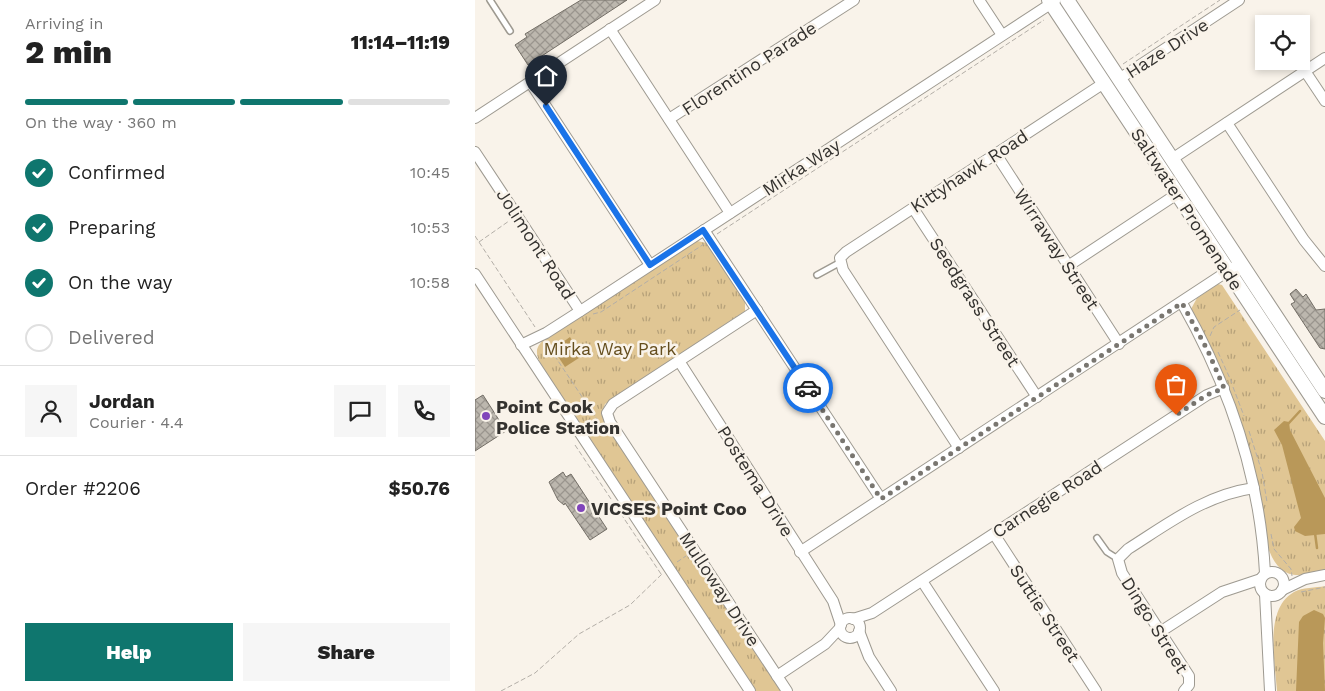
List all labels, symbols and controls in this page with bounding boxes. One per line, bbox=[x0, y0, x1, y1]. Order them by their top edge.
text: Arriving in bbox=[25, 14, 103, 33]
street label: Haze Drive bbox=[1122, 14, 1212, 82]
map controls bbox=[1255, 15, 1310, 70]
button: locate bbox=[1255, 15, 1310, 70]
street label: Florentino Parade bbox=[678, 17, 820, 119]
text: 11:14–11:19 bbox=[351, 31, 450, 54]
text: 2 min bbox=[25, 33, 112, 71]
pin bbox=[525, 55, 567, 106]
icon: home bbox=[532, 62, 560, 90]
text: On the way · 360 m bbox=[25, 113, 177, 132]
street label: Saltwater Promenade bbox=[1127, 124, 1247, 294]
street label: Kittyhawk Road bbox=[906, 125, 1032, 217]
street label: Mirka Way bbox=[758, 134, 844, 200]
icon: check bbox=[25, 159, 53, 187]
text: Confirmed bbox=[68, 161, 165, 184]
text: 10:45 bbox=[410, 163, 450, 182]
street label: Wirraway Street bbox=[1010, 184, 1104, 314]
street label: Jolimont Road bbox=[492, 185, 580, 303]
icon: check bbox=[25, 214, 53, 242]
text: Preparing bbox=[68, 216, 155, 239]
text: 10:53 bbox=[410, 218, 450, 237]
street label: Seedgrass Street bbox=[925, 233, 1025, 371]
icon: check bbox=[25, 269, 53, 297]
text: On the way bbox=[68, 271, 172, 294]
text: 10:58 bbox=[410, 273, 450, 292]
text: Delivered bbox=[68, 326, 155, 349]
park label: Mirka Way Park bbox=[544, 338, 676, 359]
courier bbox=[783, 363, 833, 413]
pin bbox=[1155, 364, 1197, 415]
icon: bag bbox=[1162, 371, 1190, 399]
icon: car bbox=[794, 374, 822, 402]
button: person bbox=[25, 385, 77, 437]
button: chat bbox=[334, 385, 386, 437]
button: phone bbox=[398, 385, 450, 437]
text: Jordan bbox=[89, 390, 155, 413]
place label: Point Cook Police Station bbox=[496, 396, 620, 438]
marker: Point Cook Police Station bbox=[480, 410, 492, 422]
text: Courier · 4.4 bbox=[89, 413, 184, 432]
street label: Postema Drive bbox=[713, 422, 799, 540]
street label: Carnegie Road bbox=[988, 456, 1106, 542]
text: Order #2206 bbox=[25, 477, 141, 500]
text: $50.76 bbox=[389, 477, 450, 500]
place label: VICSES Point Coo bbox=[591, 498, 747, 519]
marker: VICSES Point Coo bbox=[575, 502, 587, 514]
street label: Mulloway Drive bbox=[675, 528, 765, 650]
street label: Suttie Street bbox=[1006, 560, 1085, 666]
street label: Dingo Street bbox=[1117, 573, 1193, 677]
button: Help bbox=[25, 623, 233, 681]
button: Share bbox=[243, 623, 450, 681]

